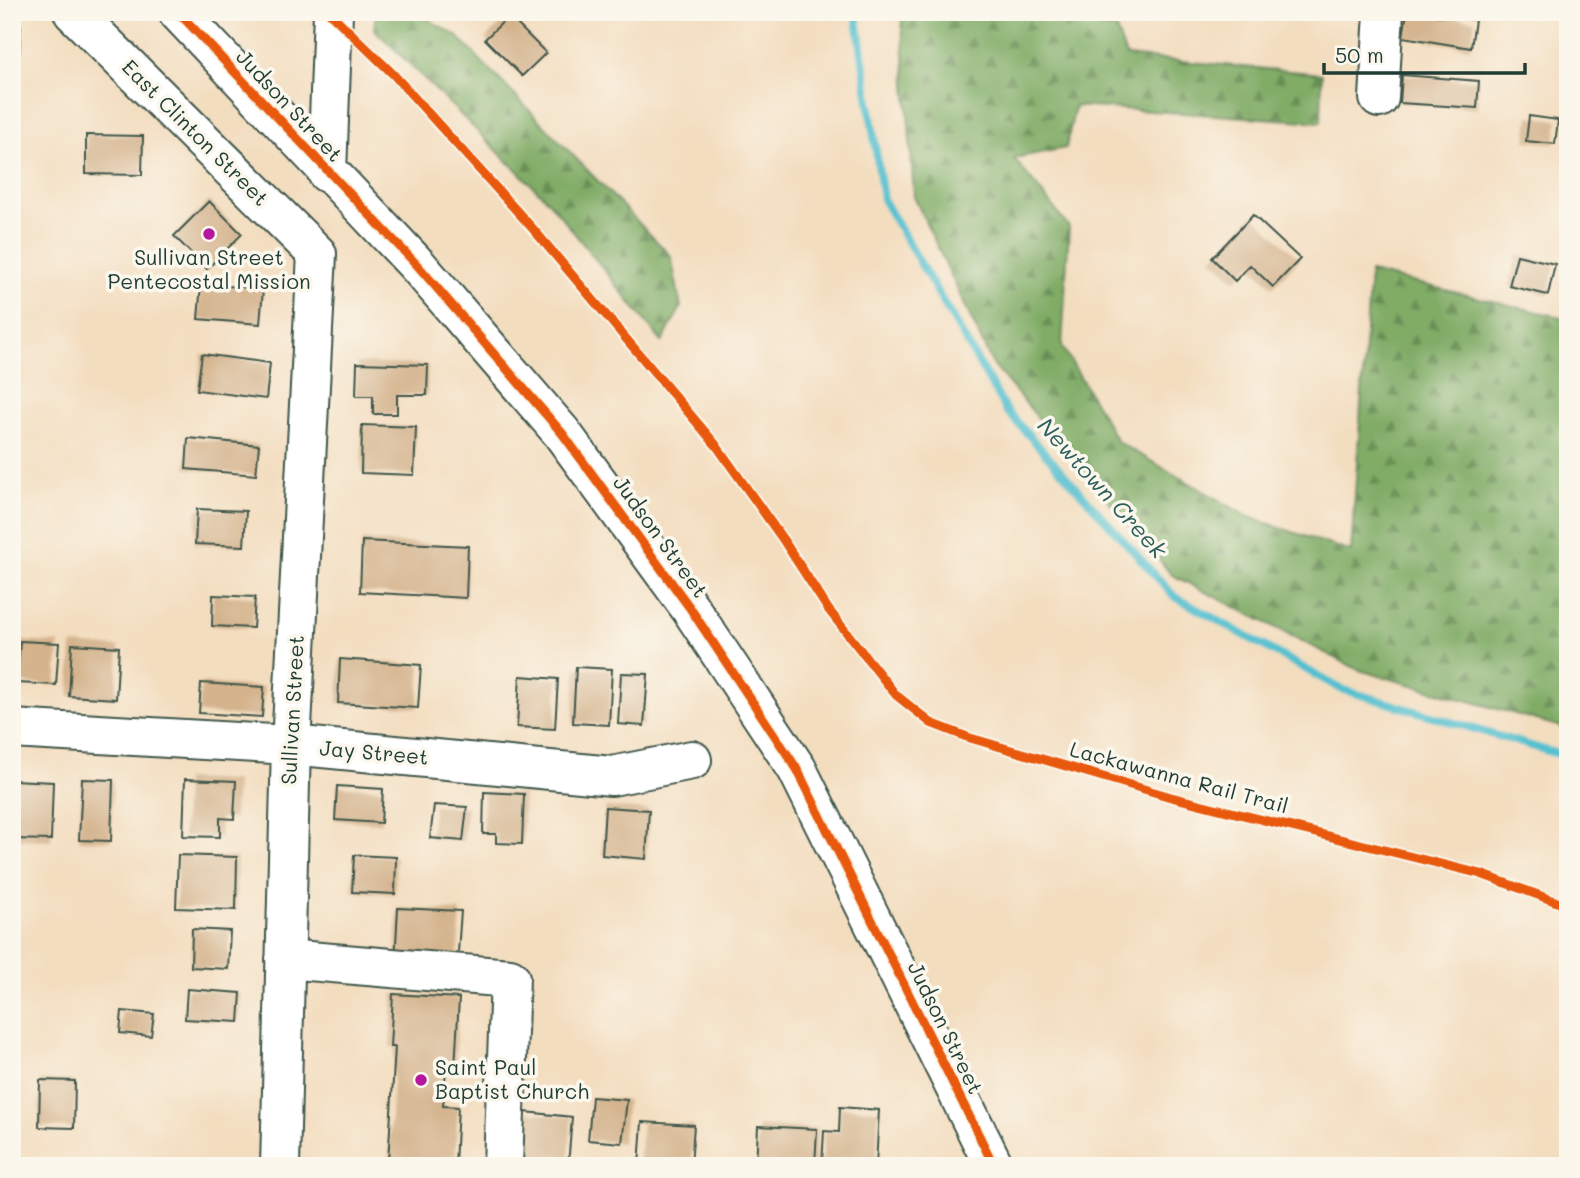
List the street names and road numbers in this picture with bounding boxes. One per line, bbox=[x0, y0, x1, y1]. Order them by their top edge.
street label: Judson Street bbox=[231, 43, 349, 167]
street label: East Clinton Street bbox=[117, 53, 275, 211]
street label: Judson Street bbox=[608, 470, 715, 602]
street label: Sullivan Street bbox=[274, 634, 309, 785]
street label: Jay Street bbox=[319, 733, 430, 770]
street label: Lackawanna Rail Trail bbox=[1067, 734, 1292, 819]
street label: Judson Street bbox=[903, 957, 990, 1098]

